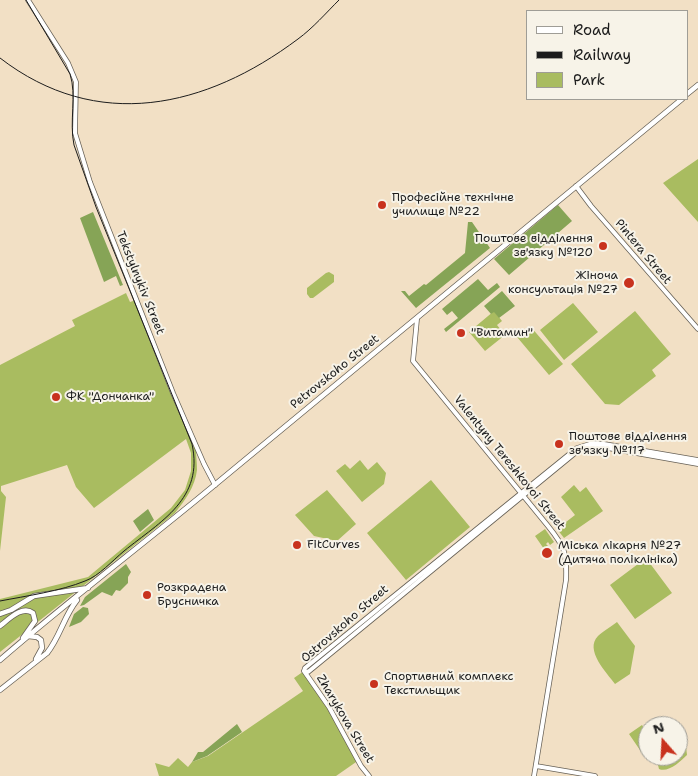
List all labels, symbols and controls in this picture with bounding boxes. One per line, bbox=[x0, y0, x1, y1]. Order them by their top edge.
legend bbox=[526, 10, 688, 100]
text: Road bbox=[573, 20, 611, 40]
text: Railway bbox=[573, 45, 631, 65]
text: Park bbox=[573, 70, 605, 90]
place label: Професійне технічне училище №22 bbox=[392, 191, 514, 219]
marker: Професійне технічне училище №22 bbox=[376, 199, 388, 211]
street label: Pintera Street bbox=[612, 217, 674, 287]
street label: Tekstylnykiv Street bbox=[113, 229, 167, 337]
place label: Поштове відділення зв'язку №120 bbox=[475, 232, 593, 260]
marker: Поштове відділення зв'язку №120 bbox=[597, 240, 609, 252]
place label: Жіноча консультація №27 bbox=[508, 269, 618, 297]
marker: Жіноча консультація №27 bbox=[622, 276, 636, 290]
place label: "Витамин" bbox=[471, 326, 533, 340]
marker: "Витамин" bbox=[455, 327, 467, 339]
street label: Petrovskoho Street bbox=[288, 332, 382, 412]
place label: ФК "Дончанка" bbox=[66, 390, 154, 404]
marker: ФК "Дончанка" bbox=[50, 391, 62, 403]
street label: Valentyny Tereshkovoi Street bbox=[450, 393, 568, 533]
place label: Поштове відділення зв'язку №117 bbox=[569, 430, 687, 458]
marker: Поштове відділення зв'язку №117 bbox=[553, 438, 565, 450]
place label: FitCurves bbox=[307, 538, 360, 552]
marker: FitCurves bbox=[291, 539, 303, 551]
place label: Міська лікарня №27 (Дитяча поліклініка) bbox=[558, 539, 681, 567]
marker: Міська лікарня №27 (Дитяча поліклініка) bbox=[540, 546, 554, 560]
place label: Розкрадена Брусничка bbox=[157, 581, 226, 609]
street label: Ostrovskoho Street bbox=[298, 582, 392, 666]
marker: Розкрадена Брусничка bbox=[141, 589, 153, 601]
place label: Спортивний комплекс Текстильщик bbox=[384, 670, 514, 698]
street label: Zharykova Street bbox=[313, 672, 377, 766]
marker: Спортивний комплекс Текстильщик bbox=[368, 678, 380, 690]
north arrow bbox=[638, 716, 688, 766]
text: N bbox=[650, 717, 667, 738]

